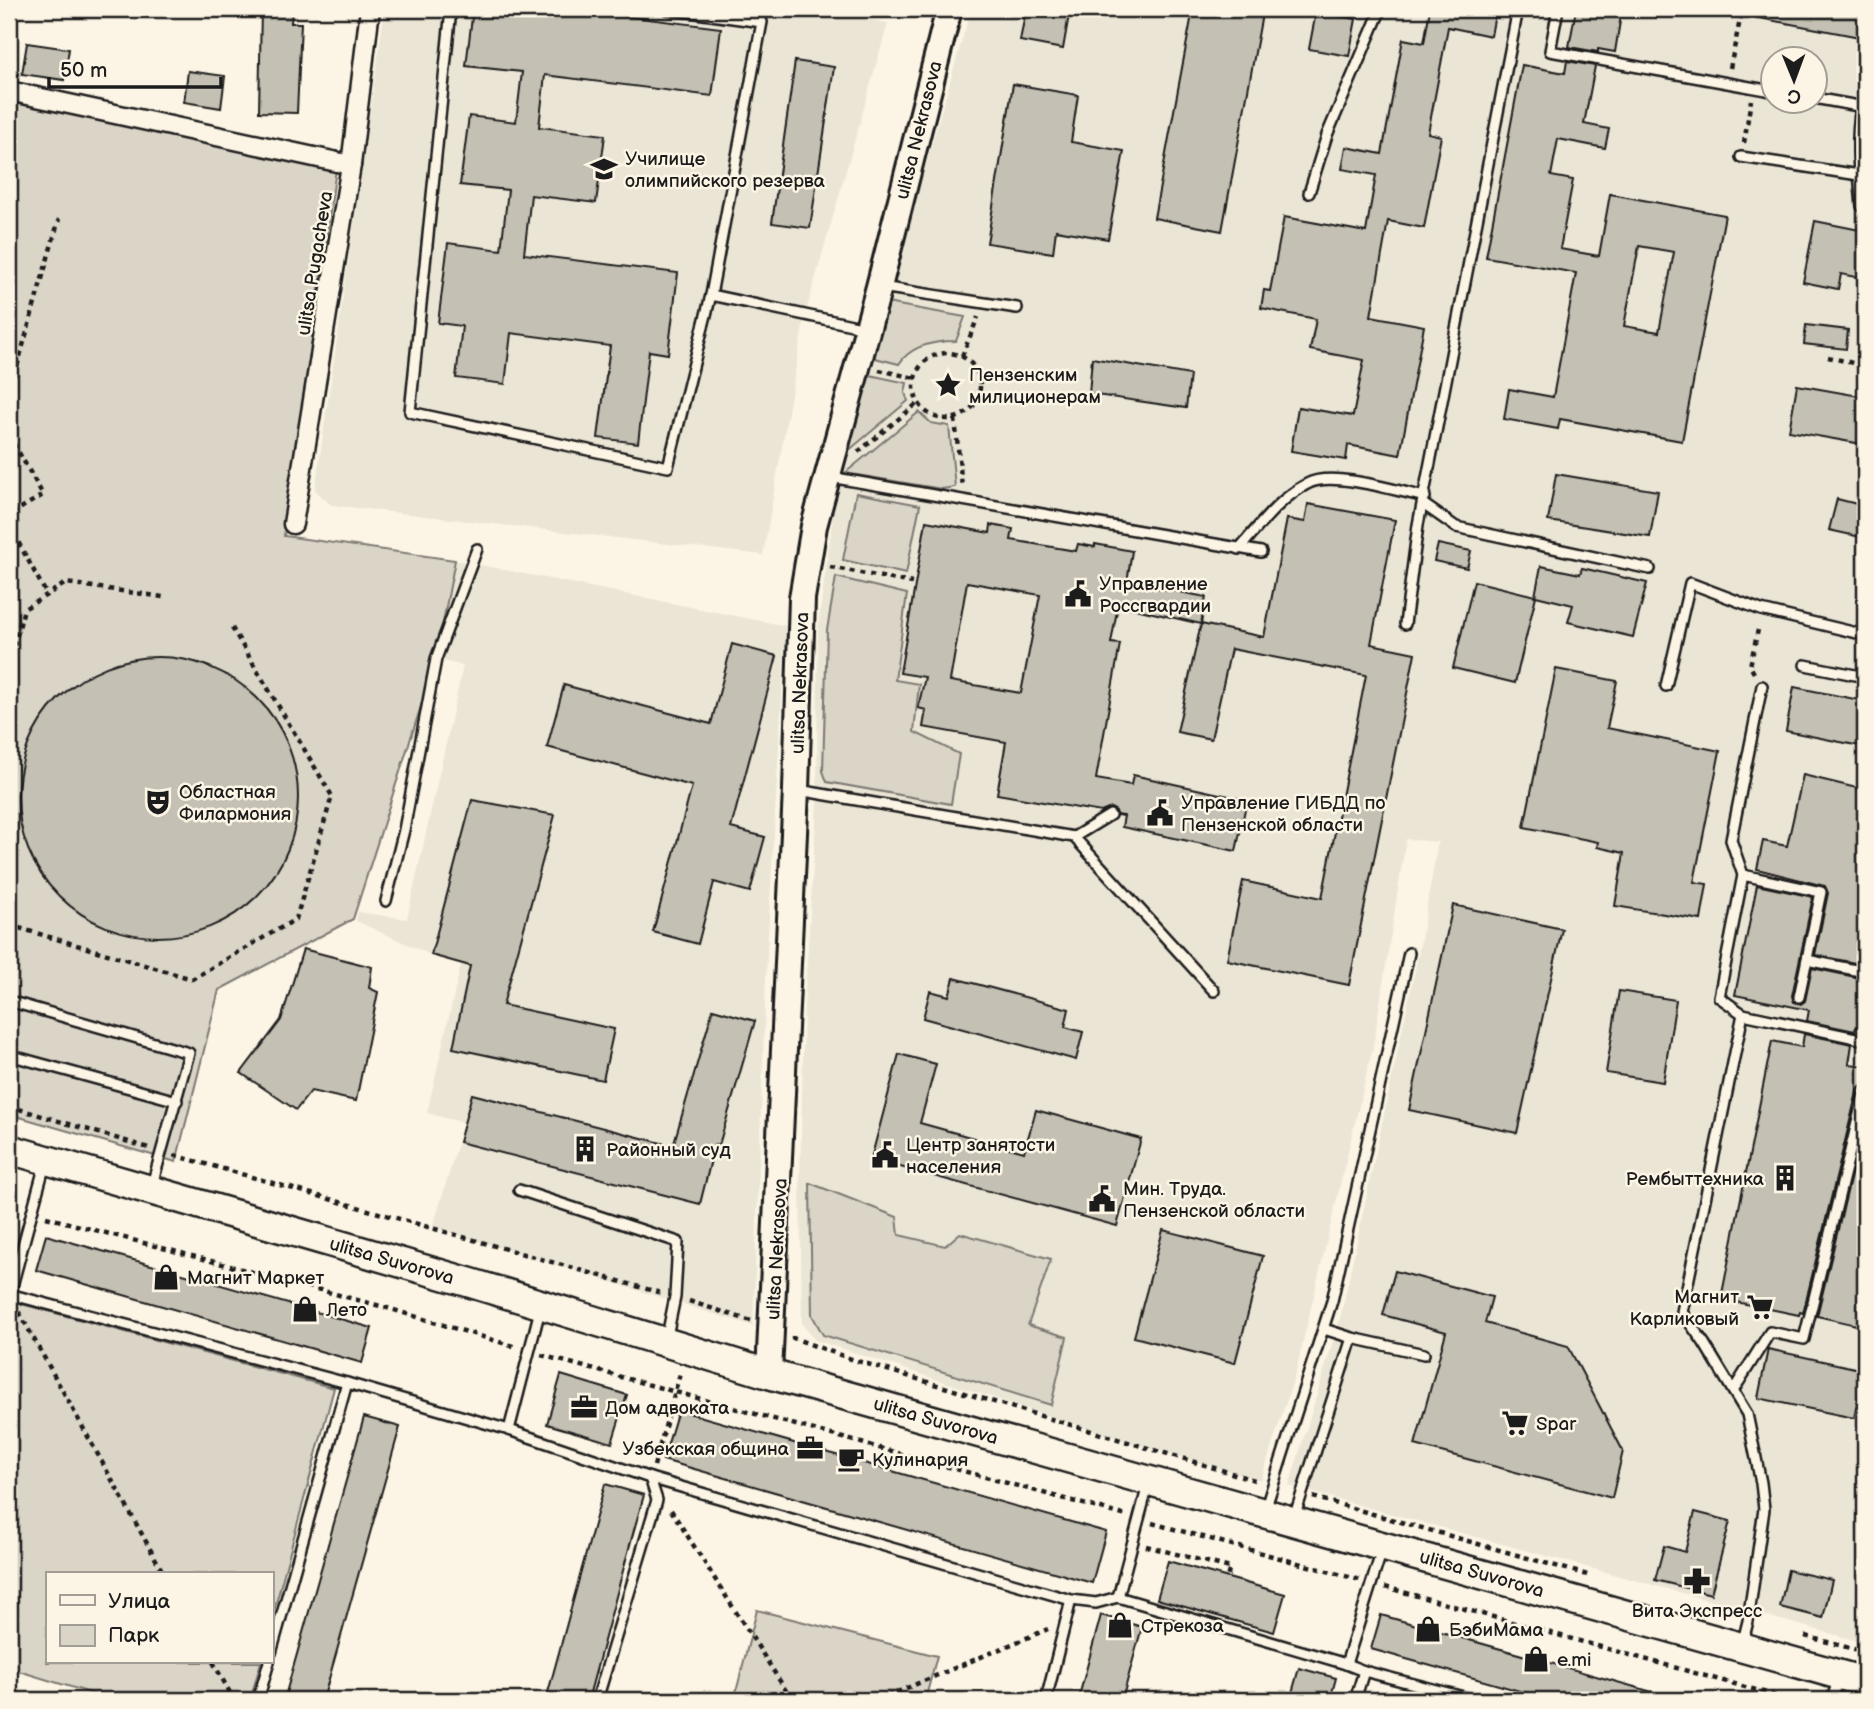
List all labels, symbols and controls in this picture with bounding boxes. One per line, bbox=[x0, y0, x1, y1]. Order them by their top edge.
scale bar bbox=[49, 46, 220, 90]
north arrow bbox=[1758, 46, 1828, 116]
text: 50 m bbox=[60, 58, 107, 83]
street label: ulitsa Nekrasova bbox=[891, 59, 948, 202]
text: С bbox=[1787, 84, 1801, 107]
place label: Училище олимпийского резерва bbox=[625, 148, 825, 193]
school or university icon: Училище олимпийского резерва bbox=[589, 154, 619, 184]
street label: ulitsa Pugacheva bbox=[293, 189, 338, 337]
place label: Пензенским милиционерам bbox=[969, 364, 1101, 409]
place icon: Пензенским милиционерам bbox=[933, 370, 963, 400]
place label: Управление Россгвардии bbox=[1099, 573, 1211, 618]
public building icon: Управление Россгвардии bbox=[1063, 579, 1093, 609]
street label: ulitsa Nekrasova bbox=[787, 612, 814, 754]
place label: Областная Филармония bbox=[179, 781, 291, 826]
theatre icon: Областная Филармония bbox=[143, 787, 173, 817]
place label: Управление ГИБДД по Пензенской области bbox=[1181, 792, 1385, 837]
public building icon: Управление ГИБДД по Пензенской области bbox=[1145, 798, 1175, 828]
building icon: Районный суд bbox=[570, 1134, 600, 1164]
place label: Центр занятости населения bbox=[906, 1134, 1055, 1179]
place label: Районный суд bbox=[606, 1139, 731, 1162]
public building icon: Центр занятости населения bbox=[870, 1140, 900, 1170]
building icon: Рембыттехника bbox=[1770, 1163, 1800, 1193]
place label: Рембыттехника bbox=[1626, 1168, 1764, 1191]
street label: ulitsa Nekrasova bbox=[762, 1178, 793, 1321]
place label: Мин. Труда. Пензенской области bbox=[1123, 1178, 1305, 1223]
public building icon: Мин. Труда. Пензенской области bbox=[1087, 1184, 1117, 1214]
street label: ulitsa Suvorova bbox=[327, 1233, 456, 1290]
shop icon: Магнит Маркет bbox=[151, 1262, 181, 1292]
place label: Магнит Маркет bbox=[187, 1267, 324, 1290]
place label: Магнит Карликовый bbox=[1629, 1286, 1739, 1331]
supermarket icon: Магнит Карликовый bbox=[1745, 1292, 1775, 1322]
shop icon: Лето bbox=[290, 1294, 320, 1324]
place label: Лето bbox=[325, 1299, 367, 1322]
office icon: Дом адвоката bbox=[569, 1392, 599, 1422]
street label: ulitsa Suvorova bbox=[871, 1393, 1000, 1450]
place label: Дом адвоката bbox=[605, 1397, 729, 1420]
supermarket icon: Spar bbox=[1500, 1408, 1530, 1438]
place label: Spar bbox=[1536, 1413, 1577, 1436]
office icon: Узбекская община bbox=[795, 1433, 825, 1463]
place label: Узбекская община bbox=[622, 1438, 789, 1461]
cafe icon: Кулинария bbox=[836, 1444, 866, 1474]
place label: Кулинария bbox=[872, 1449, 968, 1472]
street label: ulitsa Suvorova bbox=[1417, 1546, 1546, 1603]
pharmacy icon: Вита Экспресс bbox=[1682, 1566, 1712, 1596]
legend bbox=[46, 1572, 273, 1664]
text: Улица bbox=[108, 1589, 171, 1614]
place label: Вита Экспресс bbox=[1632, 1600, 1763, 1623]
shop icon: Стрекоза bbox=[1105, 1610, 1135, 1640]
shop icon: БэбиМама bbox=[1413, 1614, 1443, 1644]
place label: Стрекоза bbox=[1141, 1615, 1224, 1638]
place label: БэбиМама bbox=[1449, 1619, 1544, 1642]
text: Парк bbox=[108, 1623, 159, 1648]
shop icon: e.mi bbox=[1521, 1644, 1551, 1674]
place label: e.mi bbox=[1557, 1649, 1591, 1672]

